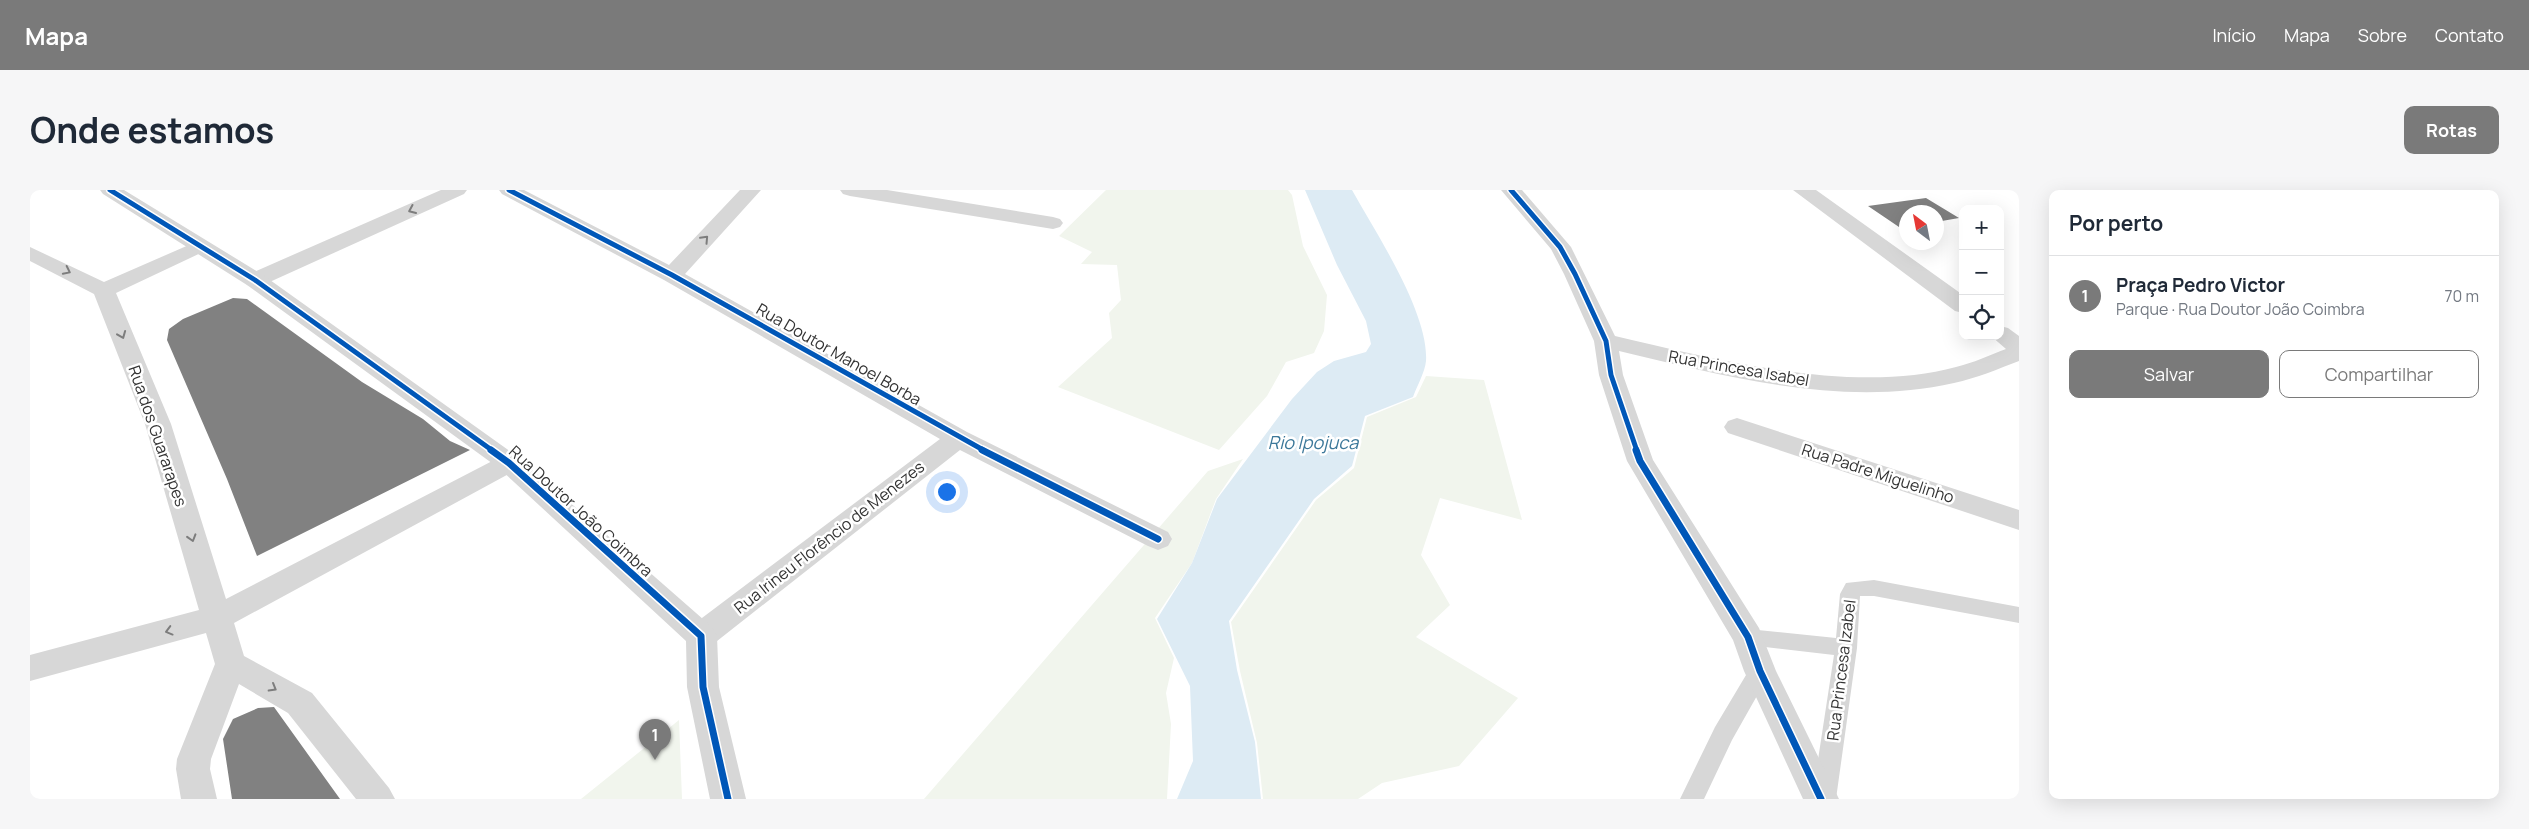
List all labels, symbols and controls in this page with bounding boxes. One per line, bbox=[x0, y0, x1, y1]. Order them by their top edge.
text: Mapa bbox=[25, 19, 88, 52]
text: Início bbox=[2212, 23, 2256, 47]
text: Mapa bbox=[2284, 23, 2330, 47]
text: Sobre bbox=[2358, 23, 2407, 47]
text: Contato bbox=[2435, 23, 2504, 47]
text: Onde estamos bbox=[30, 106, 274, 154]
button: Rotas bbox=[2404, 106, 2499, 154]
one-way arrow bbox=[409, 204, 418, 214]
north arrow bbox=[1899, 205, 1944, 250]
map controls bbox=[1959, 205, 2004, 340]
button: + bbox=[1959, 205, 2004, 250]
text: Por perto bbox=[2069, 209, 2163, 237]
one-way arrow bbox=[699, 236, 708, 245]
button: − bbox=[1959, 250, 2004, 295]
one-way arrow bbox=[62, 265, 71, 275]
text: Praça Pedro Victor bbox=[2116, 272, 2285, 298]
text: 1 bbox=[2081, 285, 2089, 307]
text: 70 m bbox=[2444, 285, 2479, 307]
button: locate bbox=[1959, 295, 2004, 340]
street label: Rua Doutor Manoel Borba bbox=[753, 298, 925, 410]
text: Parque · Rua Doutor João Coimbra bbox=[2116, 298, 2365, 320]
one-way arrow bbox=[116, 330, 126, 339]
street label: Rua Princesa Isabel bbox=[1667, 345, 1811, 391]
button: Salvar bbox=[2069, 350, 2269, 398]
button: Compartilhar bbox=[2279, 350, 2479, 398]
street label: Rua dos Guararapes bbox=[124, 363, 192, 509]
water label: Rio Ipojuca bbox=[1268, 430, 1359, 454]
street label: Rua Padre Miguelinho bbox=[1799, 438, 1957, 508]
street label: Rua Doutor João Coimbra bbox=[504, 440, 658, 582]
street label: Rua Irineu Florêncio de Menezes bbox=[729, 456, 929, 618]
your location bbox=[934, 479, 960, 505]
one-way arrow bbox=[186, 534, 196, 542]
street label: Rua Princesa Izabel bbox=[1821, 598, 1861, 742]
one-way arrow bbox=[164, 625, 173, 636]
one-way arrow bbox=[268, 682, 277, 692]
pin: 1 bbox=[639, 719, 671, 760]

